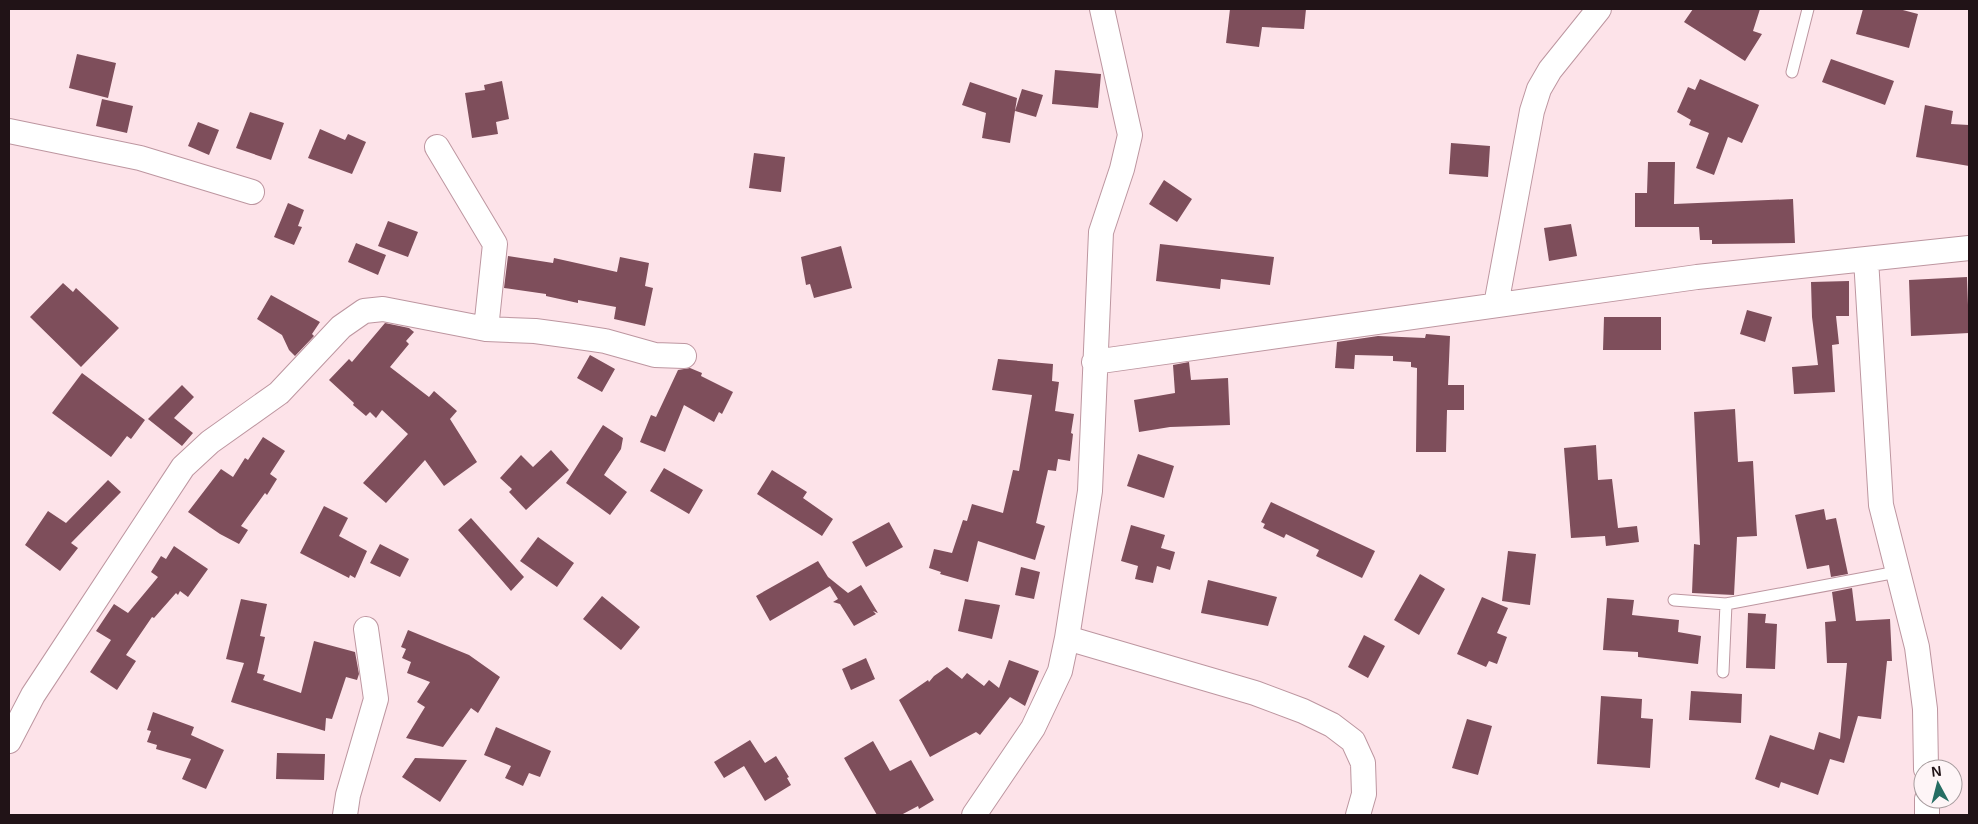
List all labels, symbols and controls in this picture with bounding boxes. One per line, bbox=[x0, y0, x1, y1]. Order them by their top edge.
north arrow bbox=[1913, 759, 1963, 809]
text: N bbox=[1930, 763, 1942, 780]

